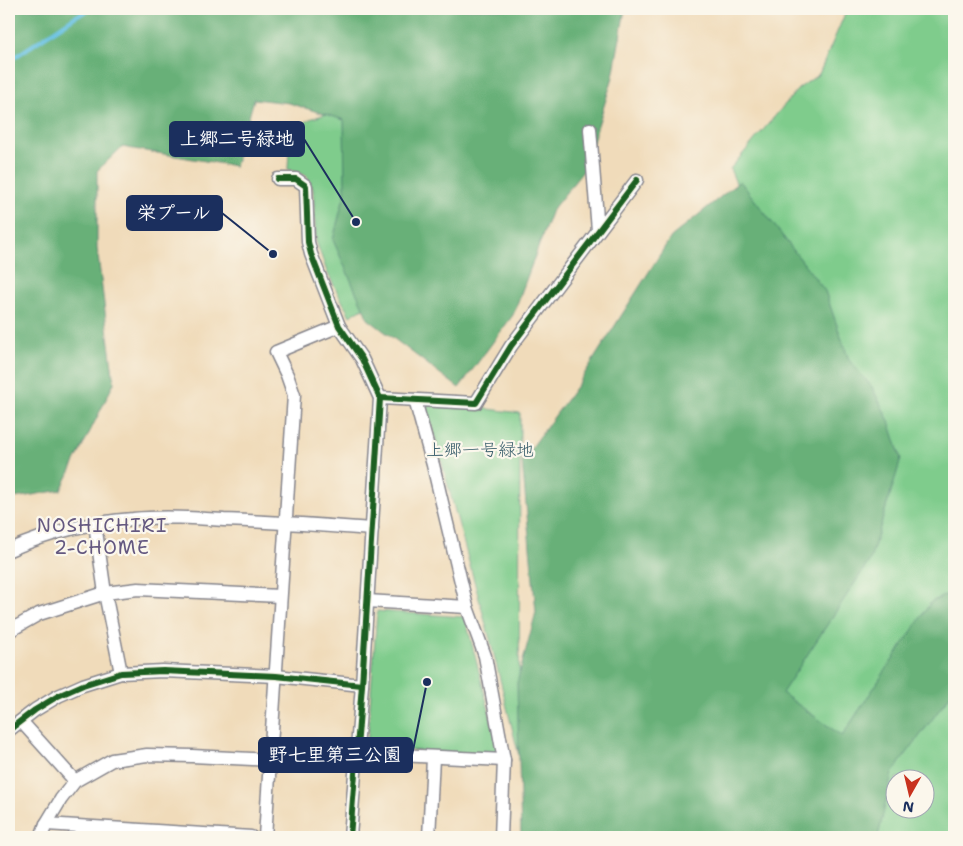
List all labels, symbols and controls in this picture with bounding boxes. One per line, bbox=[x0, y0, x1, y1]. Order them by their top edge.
callout: 上郷二号緑地 bbox=[170, 122, 304, 156]
text: 上郷二号緑地 bbox=[180, 126, 294, 151]
callout: 栄プール bbox=[127, 196, 222, 230]
text: 栄プール bbox=[137, 200, 211, 225]
park label: 上郷一号緑地 bbox=[426, 438, 534, 462]
district label: NOSHICHIRI 2-CHOME bbox=[37, 513, 167, 560]
callout: 野七里第三公園 bbox=[259, 738, 412, 772]
text: 野七里第三公園 bbox=[268, 742, 402, 767]
north arrow bbox=[886, 768, 936, 818]
text: N bbox=[901, 797, 915, 817]

